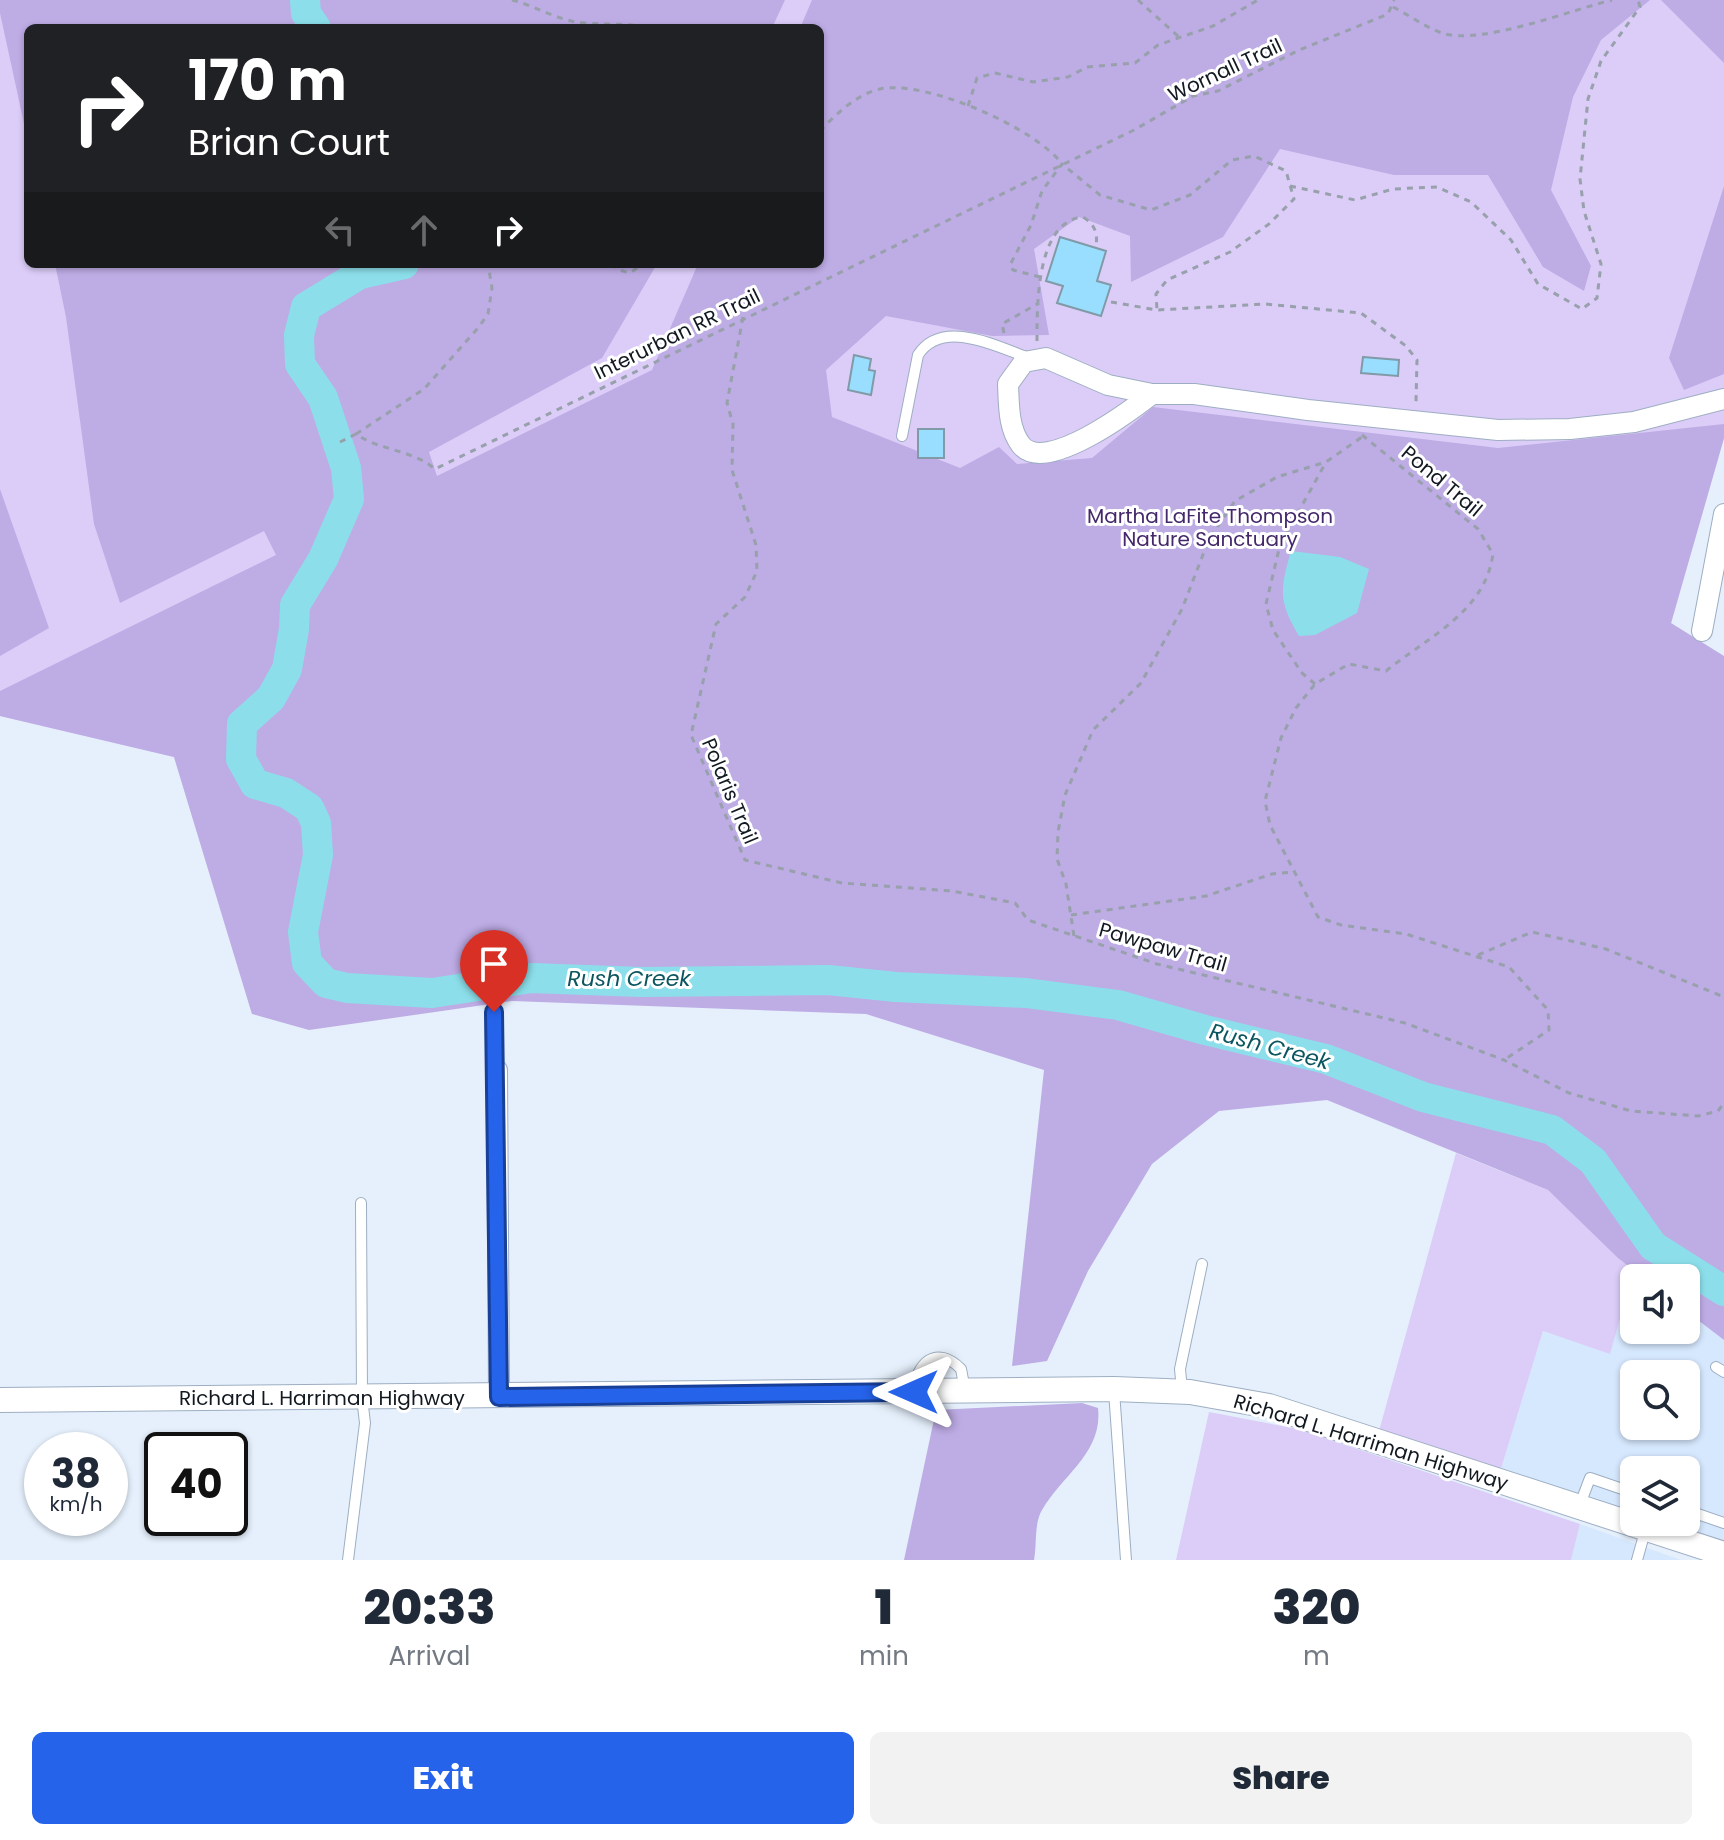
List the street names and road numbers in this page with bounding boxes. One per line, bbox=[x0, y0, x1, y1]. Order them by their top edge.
street label: Wornall Trail bbox=[1163, 31, 1287, 109]
street label: Interurban RR Trail bbox=[589, 282, 765, 386]
street label: Pond Trail bbox=[1396, 439, 1488, 523]
street label: Polaris Trail bbox=[695, 734, 765, 848]
street label: Pawpaw Trail bbox=[1096, 915, 1230, 979]
street label: Richard L. Harriman Highway bbox=[179, 1384, 465, 1412]
street label: Richard L. Harriman Highway bbox=[1230, 1387, 1512, 1497]

